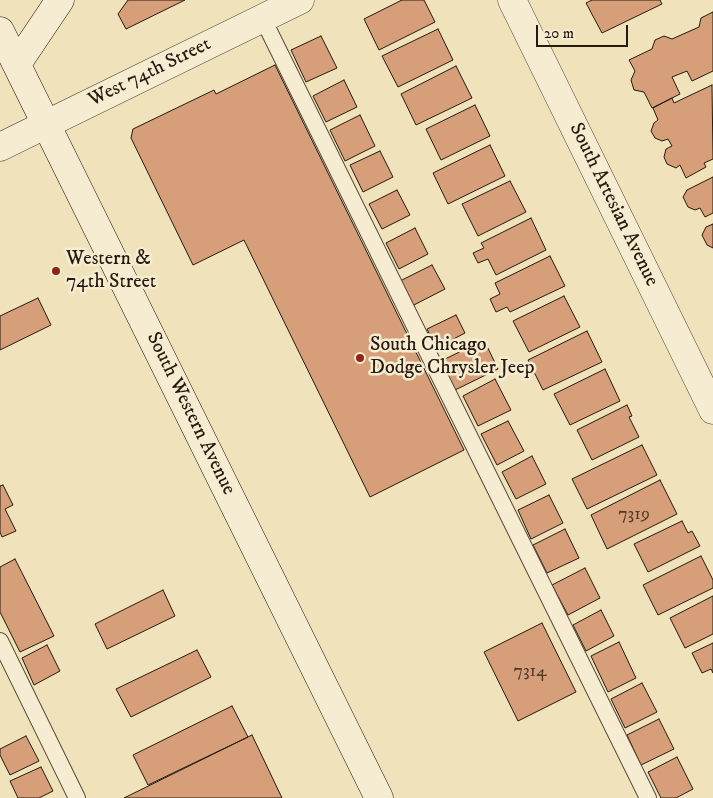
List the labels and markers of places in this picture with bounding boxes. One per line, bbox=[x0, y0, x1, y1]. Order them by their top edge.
place label: Western & 74th Street bbox=[66, 248, 156, 295]
marker: Western & 74th Street bbox=[50, 265, 62, 277]
place label: South Chicago Dodge Chrysler Jeep bbox=[370, 334, 534, 381]
marker: South Chicago Dodge Chrysler Jeep bbox=[354, 352, 366, 364]

